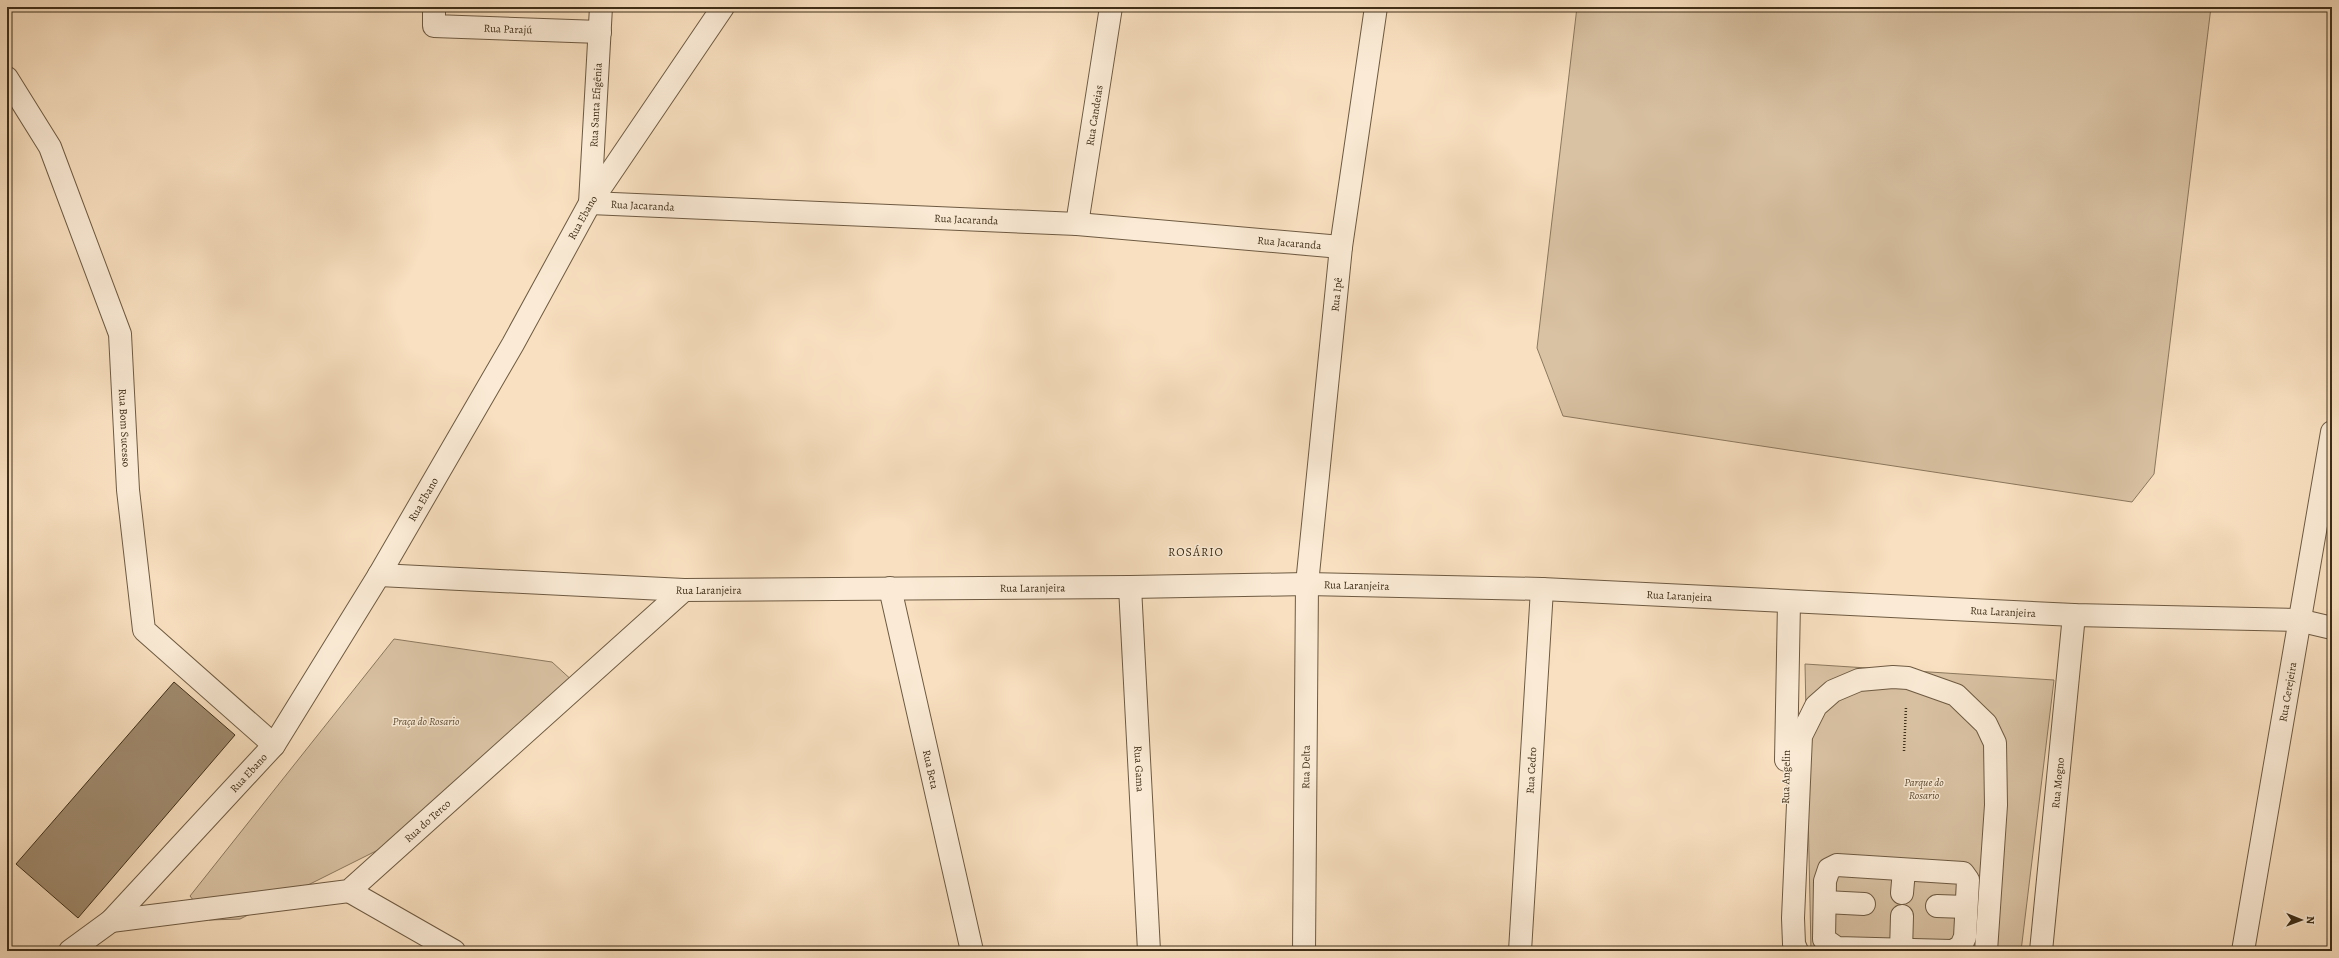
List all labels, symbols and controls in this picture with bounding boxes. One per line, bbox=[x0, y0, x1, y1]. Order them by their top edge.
street label: Rua Parajú bbox=[483, 20, 533, 37]
street label: Rua Santa Efigênia bbox=[586, 61, 606, 148]
street label: Rua Candeias bbox=[1082, 84, 1106, 147]
street label: Rua Ebano bbox=[564, 192, 601, 242]
street label: Rua Jacaranda bbox=[610, 196, 676, 214]
street label: Rua Jacaranda bbox=[934, 210, 1000, 228]
street label: Rua Jacaranda bbox=[1257, 232, 1323, 253]
street label: Rua Ipê bbox=[1327, 277, 1345, 312]
street label: Rua Bom Sucesso bbox=[115, 388, 134, 468]
street label: Rua Ebano bbox=[404, 474, 442, 524]
district label: ROSÁRIO bbox=[1168, 544, 1224, 560]
street label: Rua Laranjeira bbox=[1324, 577, 1390, 593]
street label: Rua Laranjeira bbox=[1000, 580, 1066, 595]
street label: Rua Laranjeira bbox=[675, 582, 742, 598]
street label: Rua Laranjeira bbox=[1646, 587, 1713, 605]
street label: Rua Laranjeira bbox=[1970, 602, 2037, 621]
street label: Rua Cerejeira bbox=[2275, 660, 2300, 723]
park label: Praça do Rosario bbox=[393, 714, 460, 729]
street label: Rua Delta bbox=[1298, 744, 1313, 789]
street label: Rua Gama bbox=[1131, 745, 1148, 793]
street label: Rua Cedro bbox=[1522, 746, 1540, 794]
street label: Rua Beta bbox=[919, 748, 943, 791]
street label: Rua Ebano bbox=[226, 749, 271, 796]
street label: Rua Angelin bbox=[1778, 750, 1794, 804]
street label: Rua Mogno bbox=[2048, 756, 2068, 809]
park label: Parque do Rosario bbox=[1904, 775, 1944, 803]
street label: Rua do Terco bbox=[401, 796, 454, 846]
north arrow bbox=[2281, 900, 2321, 940]
text: N bbox=[2303, 916, 2318, 924]

